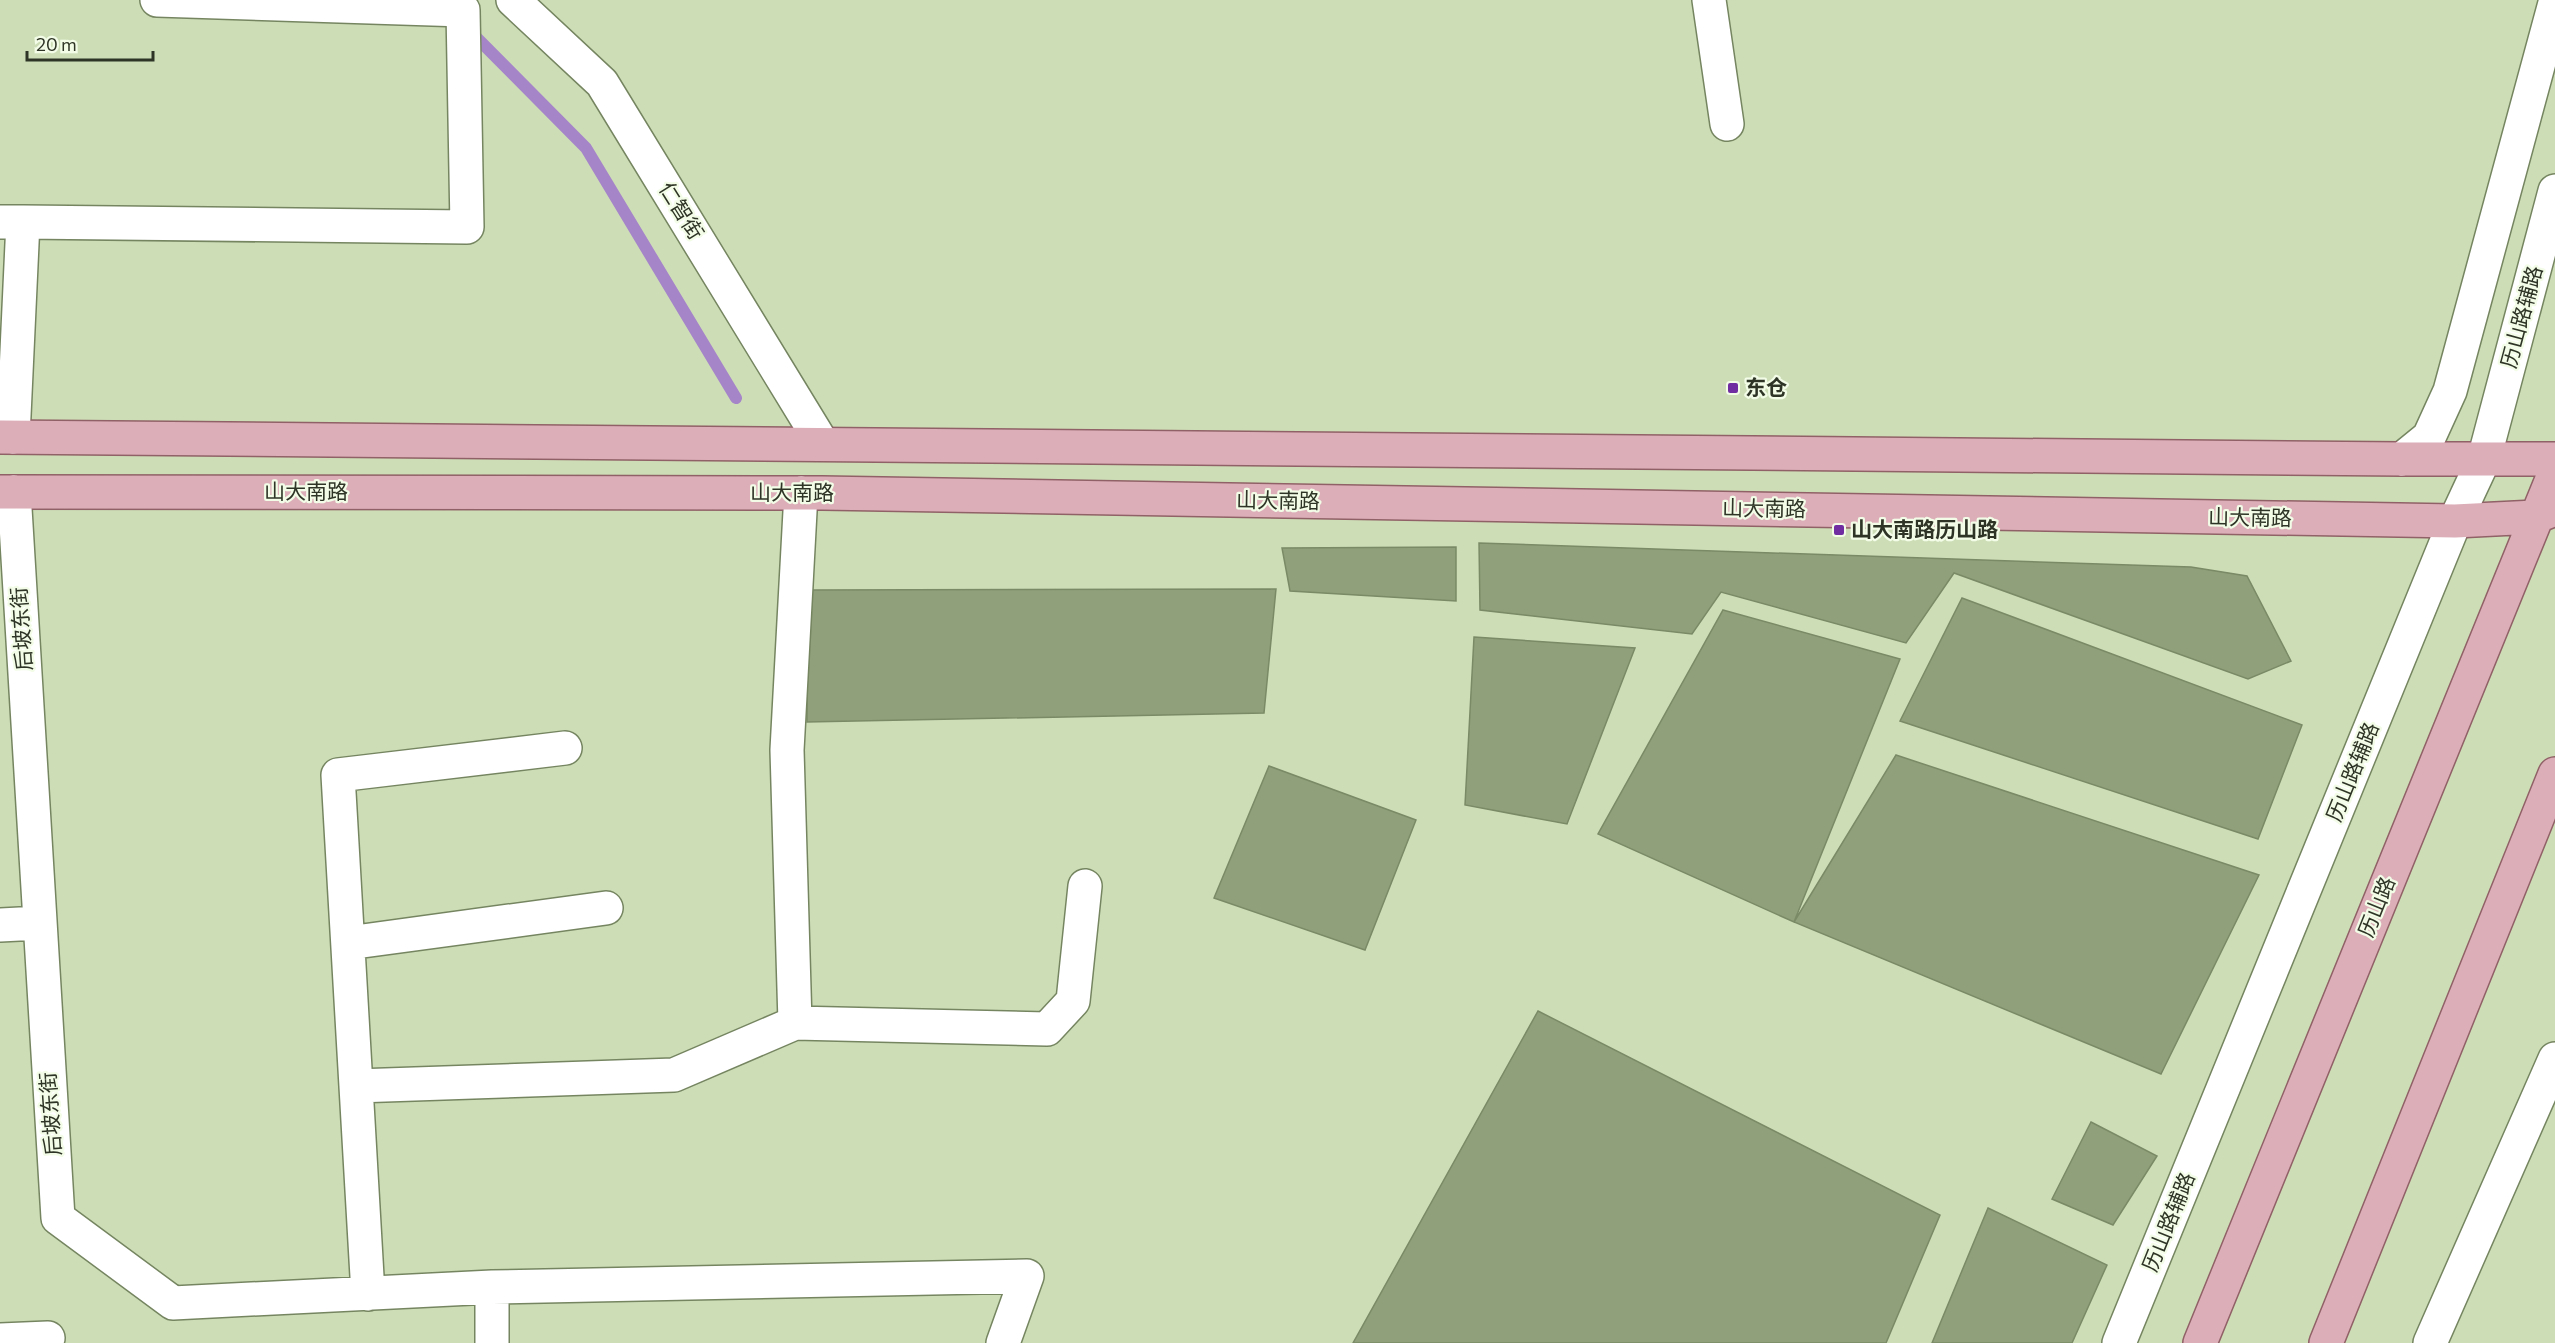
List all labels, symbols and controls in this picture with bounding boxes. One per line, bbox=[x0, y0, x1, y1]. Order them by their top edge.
scale bar bbox=[27, 24, 153, 62]
text: 20 m bbox=[36, 33, 77, 55]
street label: 仁智街 bbox=[655, 177, 710, 244]
street label: 历山路辅路 bbox=[2495, 263, 2546, 371]
place label: 东仓 bbox=[1745, 374, 1787, 399]
marker: 东仓 bbox=[1726, 381, 1740, 395]
street label: 山大南路 bbox=[264, 478, 348, 503]
street label: 山大南路 bbox=[750, 479, 834, 504]
street label: 山大南路 bbox=[1236, 486, 1320, 513]
street label: 山大南路 bbox=[1722, 494, 1806, 521]
street label: 山大南路 bbox=[2208, 503, 2292, 530]
place label: 山大南路历山路 bbox=[1851, 516, 1998, 541]
marker: 山大南路历山路 bbox=[1832, 523, 1846, 537]
street label: 后坡东街 bbox=[5, 586, 36, 672]
street label: 历山路辅路 bbox=[2320, 718, 2383, 825]
street label: 历山路 bbox=[2352, 873, 2399, 940]
street label: 后坡东街 bbox=[34, 1071, 65, 1157]
street label: 历山路辅路 bbox=[2136, 1168, 2199, 1275]

